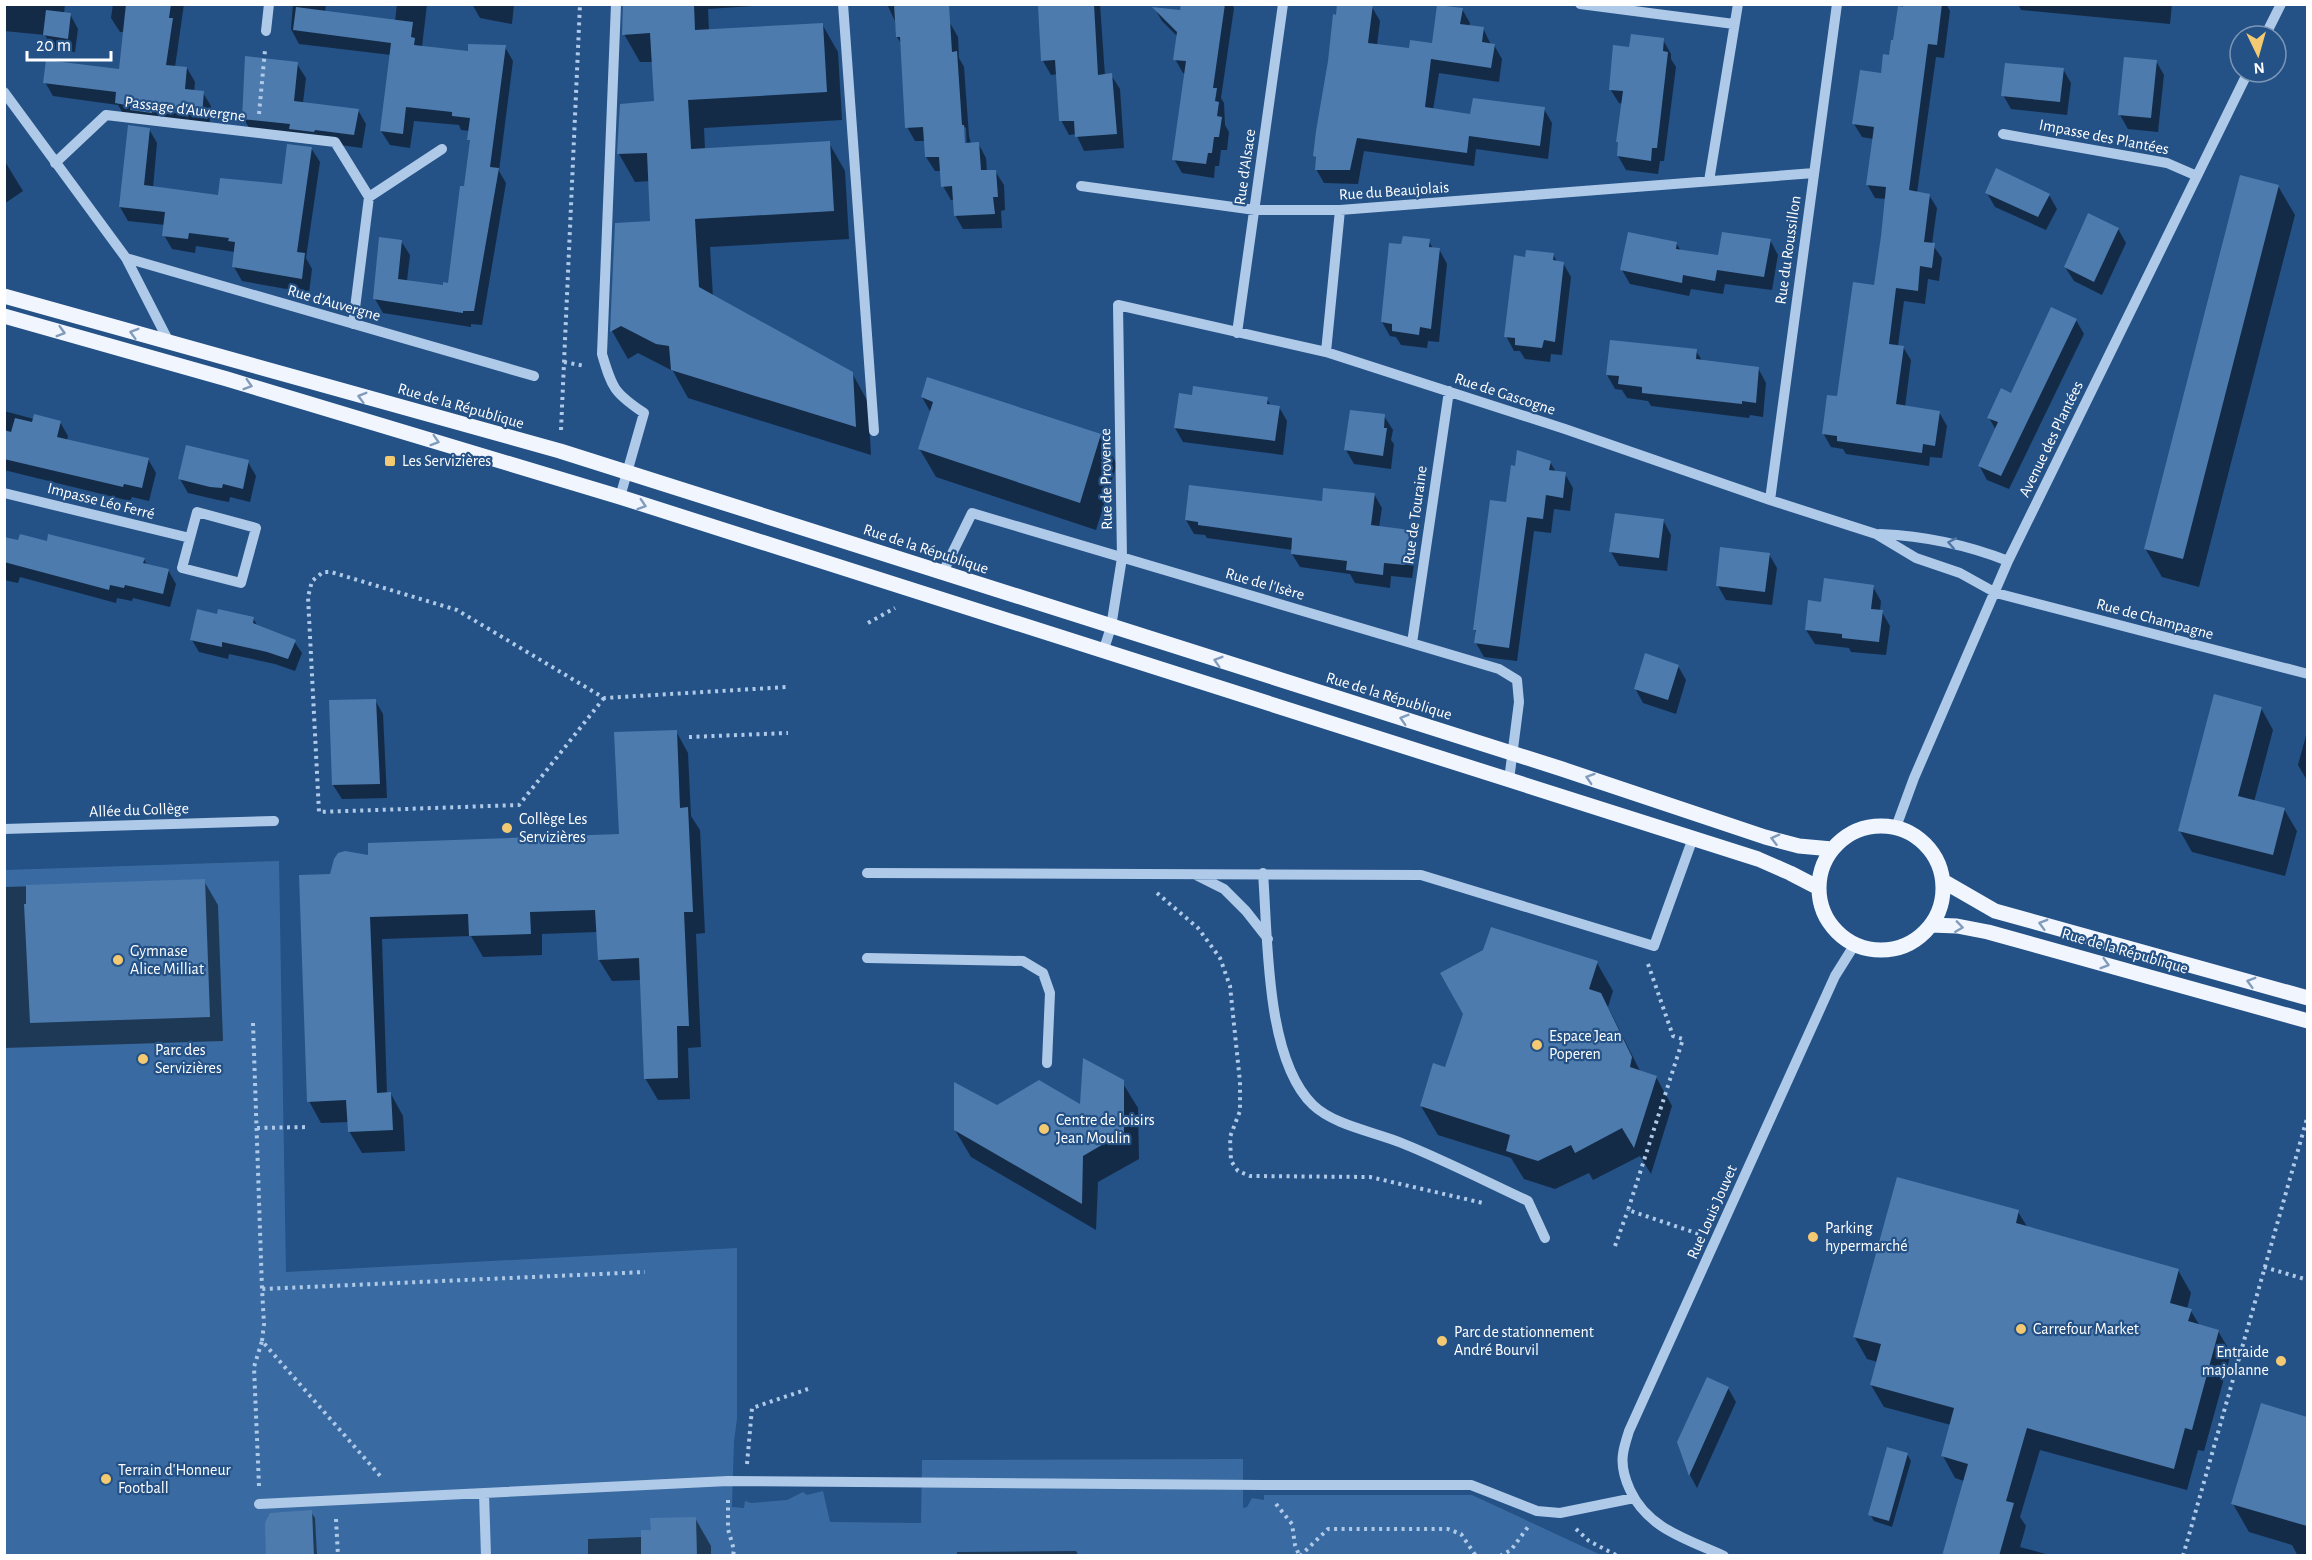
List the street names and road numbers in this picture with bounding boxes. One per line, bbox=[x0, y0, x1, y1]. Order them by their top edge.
street label: Passage d'Auvergne bbox=[124, 94, 246, 124]
street label: Impasse des Plantées bbox=[2038, 117, 2170, 157]
street label: Rue d'Alsace bbox=[1232, 128, 1258, 206]
street label: Rue du Beaujolais bbox=[1338, 179, 1450, 204]
street label: Rue du Roussillon bbox=[1772, 195, 1804, 305]
street label: Rue d'Auvergne bbox=[286, 282, 382, 324]
street label: Rue de Gascogne bbox=[1452, 370, 1558, 418]
street label: Avenue des Plantées bbox=[2016, 378, 2086, 500]
street label: Rue de la République bbox=[396, 380, 526, 432]
street label: Rue de Provence bbox=[1097, 428, 1115, 530]
street label: Rue de Touraine bbox=[1400, 465, 1430, 565]
street label: Impasse Léo Ferré bbox=[46, 480, 156, 522]
street label: Rue de la République bbox=[861, 521, 991, 577]
street label: Rue de l'Isère bbox=[1224, 565, 1306, 603]
street label: Rue de Champagne bbox=[2095, 596, 2215, 642]
street label: Rue de la République bbox=[1324, 669, 1454, 723]
street label: Allée du Collège bbox=[89, 800, 189, 820]
street label: Rue de la République bbox=[2060, 925, 2190, 977]
street label: Rue Louis Jouvet bbox=[1684, 1163, 1740, 1261]

